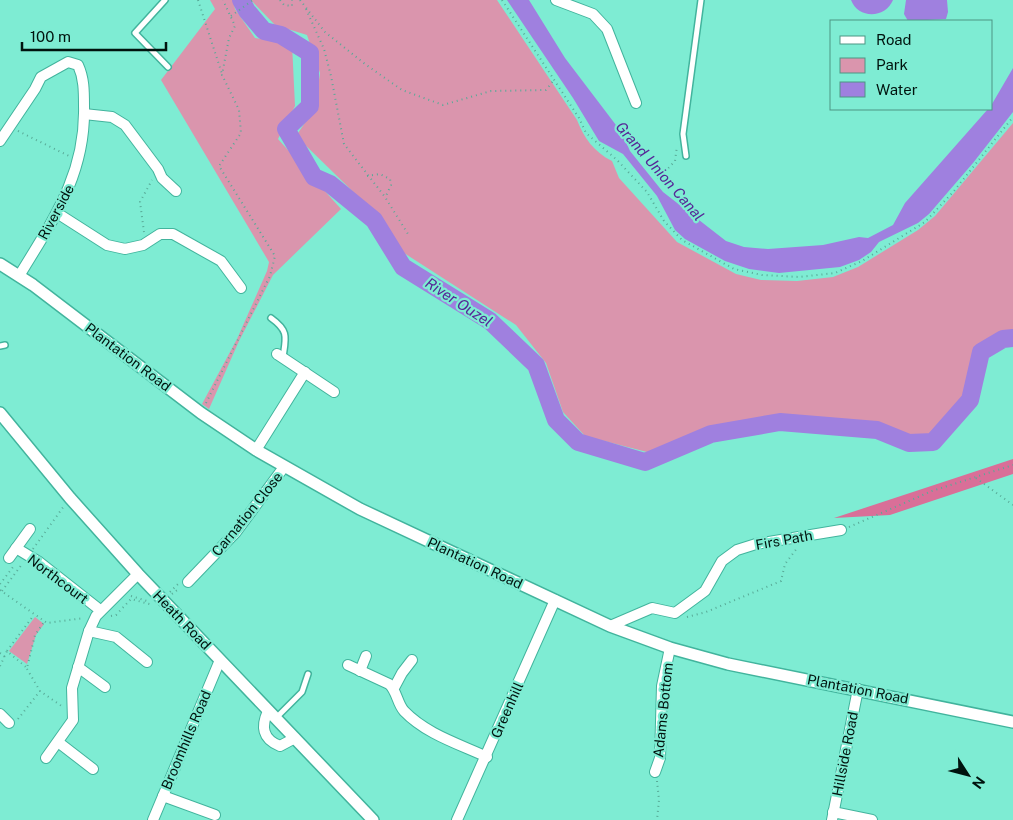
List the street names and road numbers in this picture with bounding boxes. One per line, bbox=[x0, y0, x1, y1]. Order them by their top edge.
street label: Riverside bbox=[35, 182, 77, 242]
street label: Plantation Road bbox=[82, 320, 174, 394]
street label: Carnation Close bbox=[208, 469, 286, 559]
street label: Firs Path bbox=[754, 527, 814, 553]
street label: Plantation Road bbox=[425, 534, 525, 592]
street label: Northcourt bbox=[25, 551, 91, 607]
street label: Heath Road bbox=[150, 587, 214, 653]
street label: Adams Bottom bbox=[650, 662, 676, 758]
street label: Plantation Road bbox=[806, 671, 910, 707]
street label: Greenhill bbox=[488, 680, 526, 740]
street label: Broomhills Road bbox=[158, 688, 214, 792]
street label: Hillside Road bbox=[829, 710, 861, 798]

